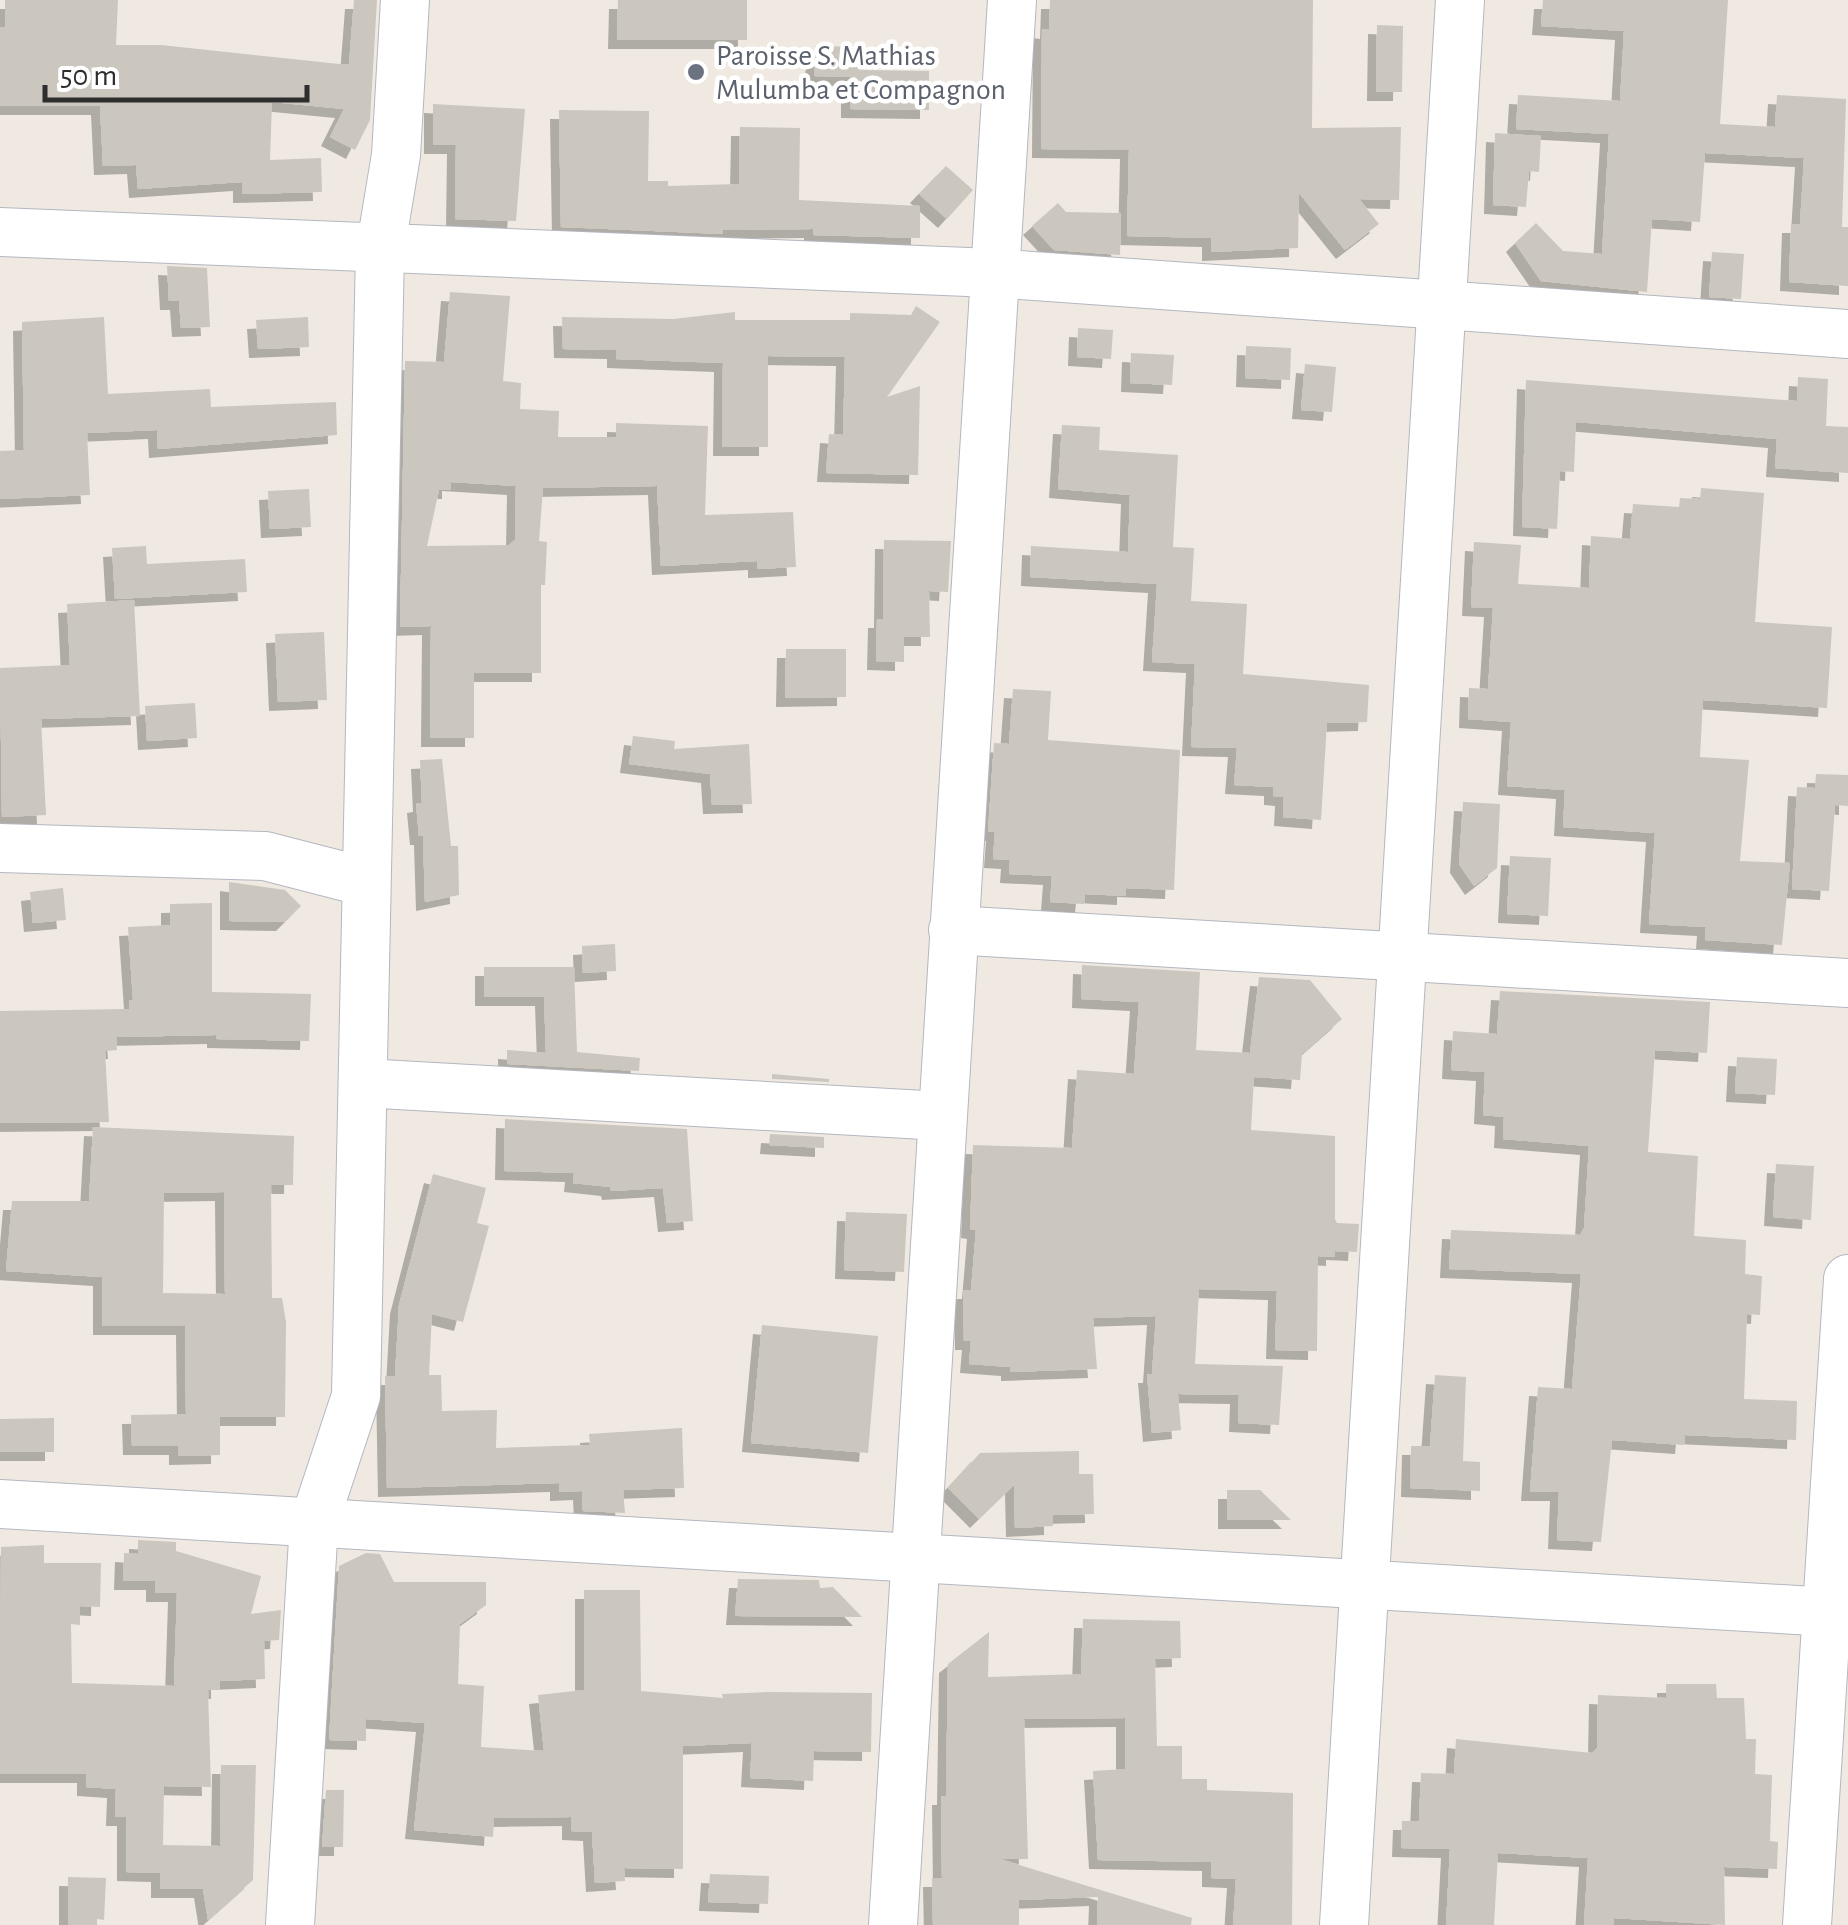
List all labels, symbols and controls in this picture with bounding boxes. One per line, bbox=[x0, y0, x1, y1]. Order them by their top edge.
scale bar bbox=[45, 40, 308, 102]
place label: Paroisse S. Mathias Mulumba et Compagnon bbox=[716, 41, 1006, 105]
text: 50 m bbox=[60, 61, 117, 91]
marker: Paroisse S. Mathias Mulumba et Compagnon bbox=[685, 61, 707, 83]

